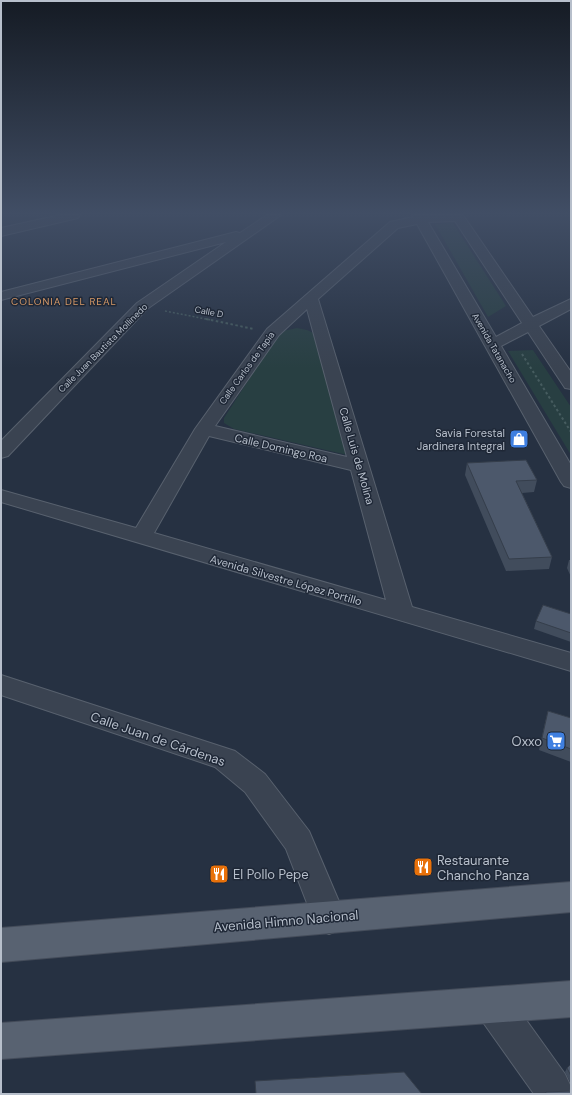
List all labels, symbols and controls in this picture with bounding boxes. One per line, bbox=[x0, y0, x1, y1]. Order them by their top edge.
district label: COLONIA DEL REAL bbox=[11, 295, 117, 308]
street label: Calle Juan Bautista Mollinedo bbox=[56, 301, 150, 395]
street label: Calle D bbox=[194, 303, 224, 321]
street label: Avenida Tatanacho bbox=[469, 311, 519, 385]
street label: Calle Carlos de Tapia bbox=[217, 329, 277, 407]
street label: Calle Luis de Molina bbox=[336, 406, 378, 506]
place label: Savia Forestal Jardinera Integral bbox=[417, 426, 505, 453]
shop icon: Savia Forestal Jardinera Integral bbox=[508, 428, 530, 450]
street label: Calle Domingo Roa bbox=[233, 431, 329, 465]
street label: Avenida Silvestre López Portillo bbox=[208, 552, 364, 608]
street label: Calle Juan de Cárdenas bbox=[88, 708, 228, 770]
supermarket icon: Oxxo bbox=[545, 730, 567, 752]
place label: Oxxo bbox=[512, 733, 542, 750]
place label: Restaurante Chancho Panza bbox=[437, 852, 529, 884]
restaurant icon: Restaurante Chancho Panza bbox=[412, 856, 434, 878]
restaurant icon: El Pollo Pepe bbox=[208, 863, 230, 885]
place label: El Pollo Pepe bbox=[233, 866, 309, 883]
street label: Avenida Himno Nacional bbox=[213, 906, 359, 936]

